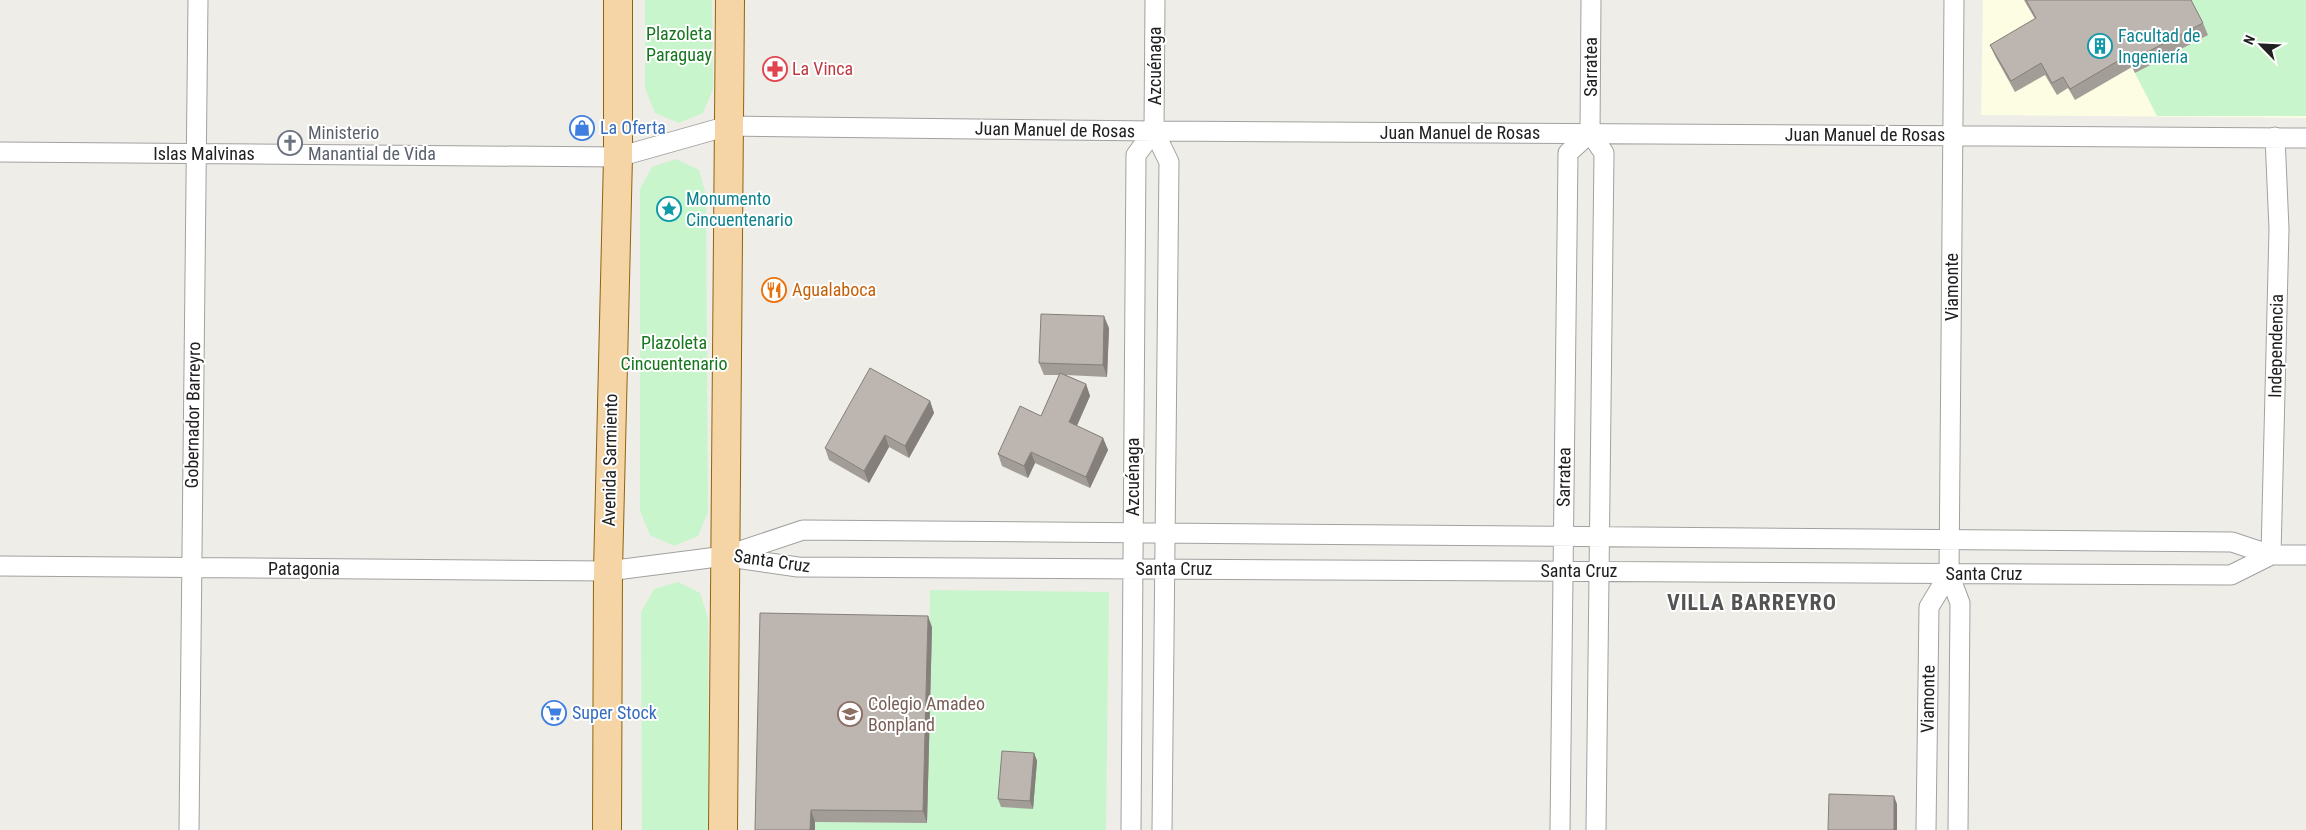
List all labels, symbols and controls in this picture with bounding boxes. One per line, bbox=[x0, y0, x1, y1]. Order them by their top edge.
north arrow bbox=[2236, 20, 2286, 70]
park label: Plazoleta Paraguay bbox=[646, 23, 712, 65]
place label: Facultad de Ingeniería bbox=[2118, 25, 2201, 67]
street label: Azcuénaga bbox=[1144, 27, 1165, 105]
building icon: Facultad de Ingeniería bbox=[2087, 33, 2113, 59]
text: N bbox=[2240, 33, 2258, 47]
street label: Sarratea bbox=[1580, 37, 1601, 97]
pharmacy icon: La Vinca bbox=[762, 56, 788, 82]
place label: La Vinca bbox=[792, 58, 853, 79]
shop icon: La Oferta bbox=[569, 115, 595, 141]
place label: La Oferta bbox=[600, 117, 666, 138]
street label: Juan Manuel de Rosas bbox=[975, 118, 1135, 141]
place label: Ministerio Manantial de Vida bbox=[308, 122, 436, 164]
street label: Juan Manuel de Rosas bbox=[1380, 122, 1540, 143]
street label: Juan Manuel de Rosas bbox=[1785, 124, 1945, 145]
church icon: Ministerio Manantial de Vida bbox=[277, 130, 303, 156]
street label: Islas Malvinas bbox=[153, 143, 255, 164]
place label: Monumento Cincuentenario bbox=[686, 188, 793, 230]
place icon: Monumento Cincuentenario bbox=[656, 196, 682, 222]
street label: Viamonte bbox=[1941, 253, 1962, 321]
restaurant icon: Agualaboca bbox=[761, 277, 787, 303]
place label: Agualaboca bbox=[792, 279, 876, 300]
street label: Independencia bbox=[2264, 294, 2287, 398]
park label: Plazoleta Cincuentenario bbox=[621, 332, 727, 374]
street label: Gobernador Barreyro bbox=[181, 341, 204, 489]
street label: Avenida Sarmiento bbox=[598, 393, 621, 527]
street label: Azcuénaga bbox=[1122, 438, 1143, 516]
street label: Sarratea bbox=[1552, 447, 1575, 507]
street label: Santa Cruz bbox=[732, 545, 812, 576]
street label: Patagonia bbox=[268, 558, 340, 579]
street label: Santa Cruz bbox=[1135, 558, 1213, 579]
street label: Santa Cruz bbox=[1540, 560, 1618, 581]
street label: Santa Cruz bbox=[1945, 563, 2023, 584]
district label: VILLA BARREYRO bbox=[1667, 590, 1837, 615]
street label: Viamonte bbox=[1916, 665, 1939, 733]
place label: Colegio Amadeo Bonpland bbox=[868, 693, 985, 735]
supermarket icon: Super Stock bbox=[541, 700, 567, 726]
school or university icon: Colegio Amadeo Bonpland bbox=[837, 701, 863, 727]
place label: Super Stock bbox=[572, 702, 657, 723]

